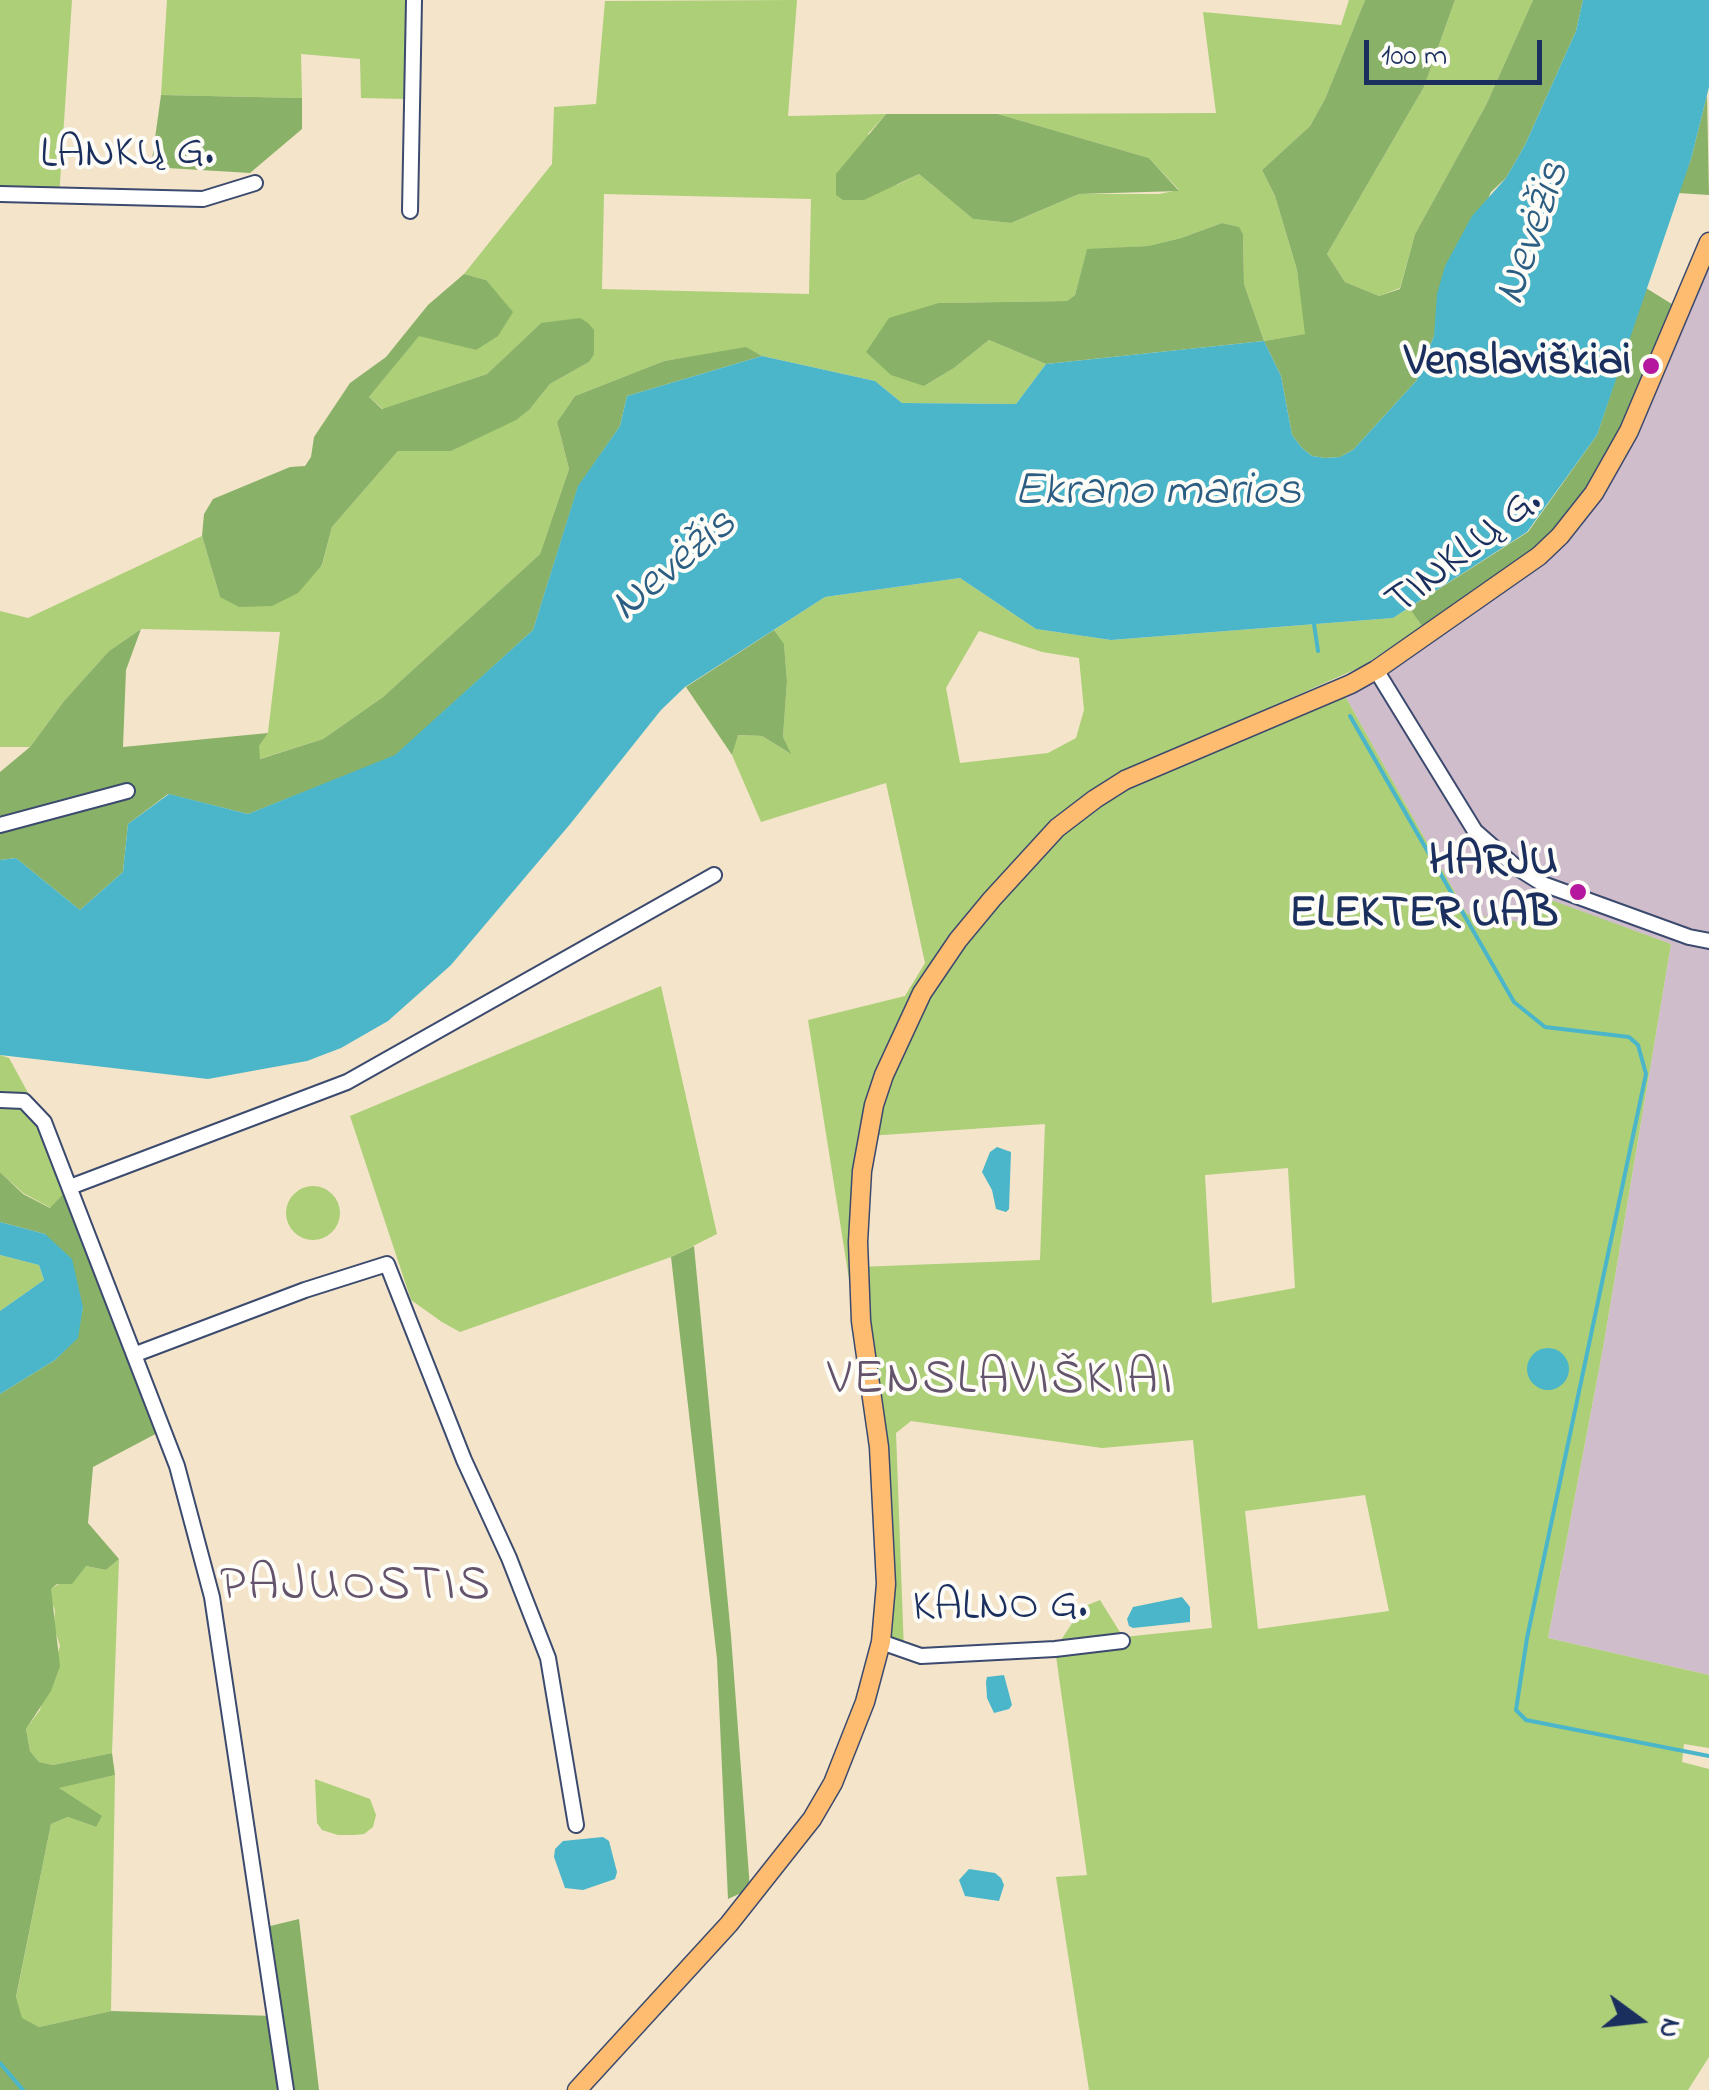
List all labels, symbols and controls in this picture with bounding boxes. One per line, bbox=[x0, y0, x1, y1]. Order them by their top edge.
scale bar bbox=[1369, 20, 1546, 82]
text: 100 m bbox=[1381, 35, 1447, 79]
street label: LANKŲ G. bbox=[40, 128, 214, 186]
water label: Nevėžis bbox=[1485, 155, 1587, 313]
place label: Venslaviškiai bbox=[1404, 339, 1631, 393]
marker: Venslaviškiai bbox=[1640, 355, 1662, 377]
water label: Ekrano marios bbox=[1013, 466, 1301, 524]
street label: TINKLŲ G. bbox=[1378, 477, 1554, 631]
water label: Nevėžis bbox=[601, 499, 751, 637]
place label: HARJU ELEKTER UAB bbox=[1289, 839, 1558, 945]
marker: HARJU ELEKTER UAB bbox=[1567, 881, 1589, 903]
district label: VENSLAVIŠKIAI bbox=[827, 1354, 1175, 1414]
district label: PAJUOSTIS bbox=[220, 1560, 492, 1620]
street label: KALNO G. bbox=[912, 1581, 1088, 1639]
north arrow bbox=[1589, 1970, 1689, 2070]
text: N bbox=[1646, 2013, 1691, 2042]

